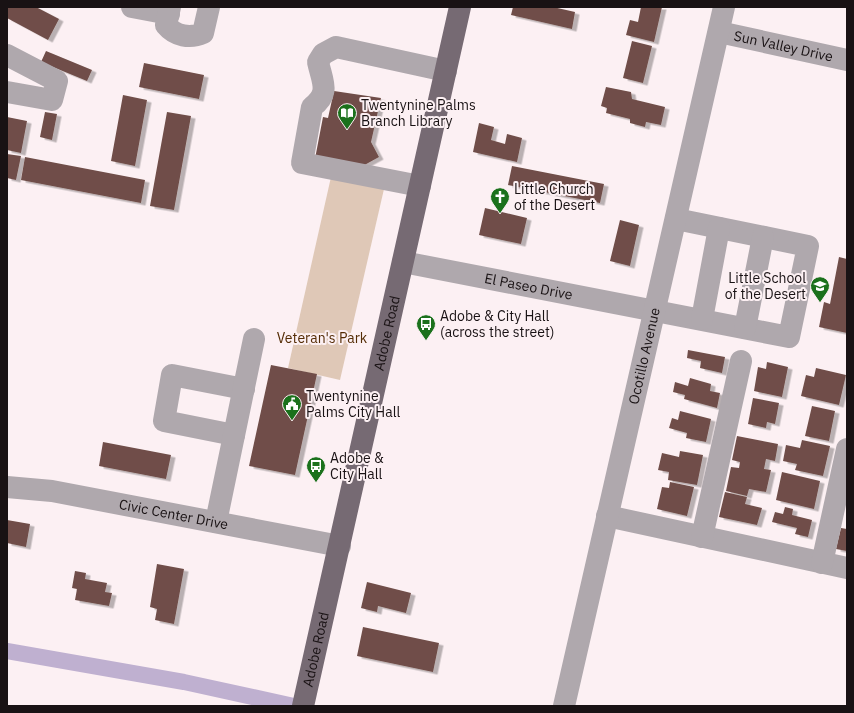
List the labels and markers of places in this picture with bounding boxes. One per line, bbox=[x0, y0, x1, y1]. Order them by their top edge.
place label: Twentynine Palms Branch Library bbox=[361, 96, 476, 130]
library icon: Twentynine Palms Branch Library bbox=[336, 102, 358, 130]
place label: Little Church of the Desert bbox=[514, 180, 595, 214]
church icon: Little Church of the Desert bbox=[489, 186, 511, 214]
place label: Little School of the Desert bbox=[725, 269, 806, 303]
school or university icon: Little School of the Desert bbox=[809, 275, 831, 303]
place label: Adobe & City Hall (across the street) bbox=[440, 307, 555, 341]
bus stop icon: Adobe & City Hall (across the street) bbox=[415, 313, 437, 341]
place label: Twentynine Palms City Hall bbox=[306, 387, 400, 421]
public building icon: Twentynine Palms City Hall bbox=[281, 393, 303, 421]
place label: Adobe & City Hall bbox=[330, 449, 384, 483]
bus stop icon: Adobe & City Hall bbox=[305, 455, 327, 483]

